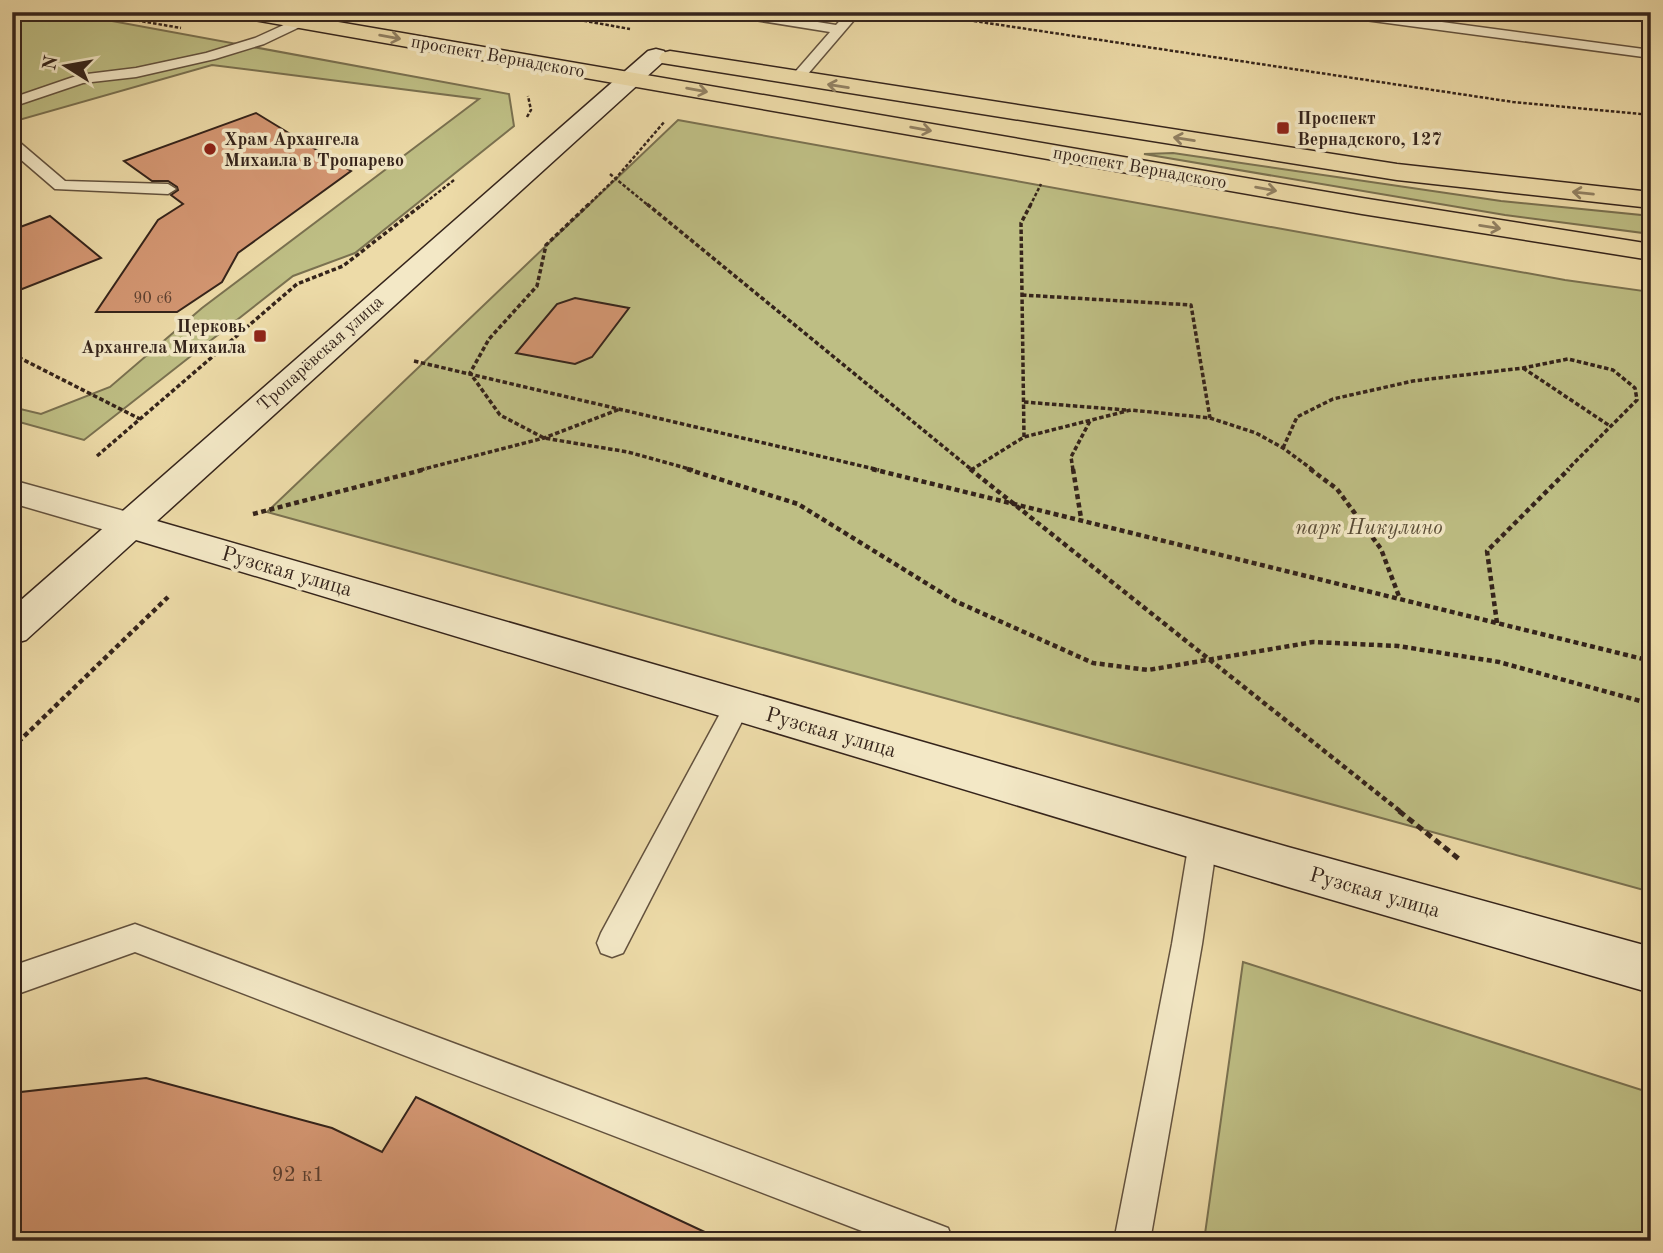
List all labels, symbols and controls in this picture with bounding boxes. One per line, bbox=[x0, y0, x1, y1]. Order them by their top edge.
one-way arrow bbox=[378, 31, 401, 44]
north arrow bbox=[32, 32, 102, 102]
street label: проспект Вернадского bbox=[410, 33, 586, 81]
text: N bbox=[41, 54, 63, 72]
one-way arrow bbox=[827, 79, 850, 92]
one-way arrow bbox=[685, 84, 708, 97]
place label: Проспект Вернадского, 127 bbox=[1297, 110, 1442, 149]
marker: Проспект Вернадского, 127 bbox=[1275, 120, 1291, 136]
one-way arrow bbox=[909, 123, 932, 136]
place label: Храм Архангела Михаила в Тропарево bbox=[224, 131, 404, 170]
one-way arrow bbox=[1173, 132, 1196, 145]
marker: Храм Архангела Михаила в Тропарево bbox=[202, 141, 218, 157]
street label: проспект Вернадского bbox=[1052, 144, 1228, 192]
one-way arrow bbox=[1254, 183, 1277, 197]
one-way arrow bbox=[1572, 186, 1595, 199]
one-way arrow bbox=[1478, 221, 1501, 234]
house number: 90 с6 bbox=[133, 291, 173, 307]
street label: Тропарёвская улица bbox=[254, 293, 387, 415]
place label: Церковь Архангела Михаила bbox=[81, 318, 246, 357]
marker: Церковь Архангела Михаила bbox=[252, 328, 268, 344]
park label: парк Никулино bbox=[1295, 518, 1443, 539]
street label: Рузская улица bbox=[219, 544, 354, 601]
street label: Рузская улица bbox=[763, 705, 898, 762]
street label: Рузская улица bbox=[1307, 865, 1442, 922]
house number: 92 к1 bbox=[272, 1165, 324, 1186]

